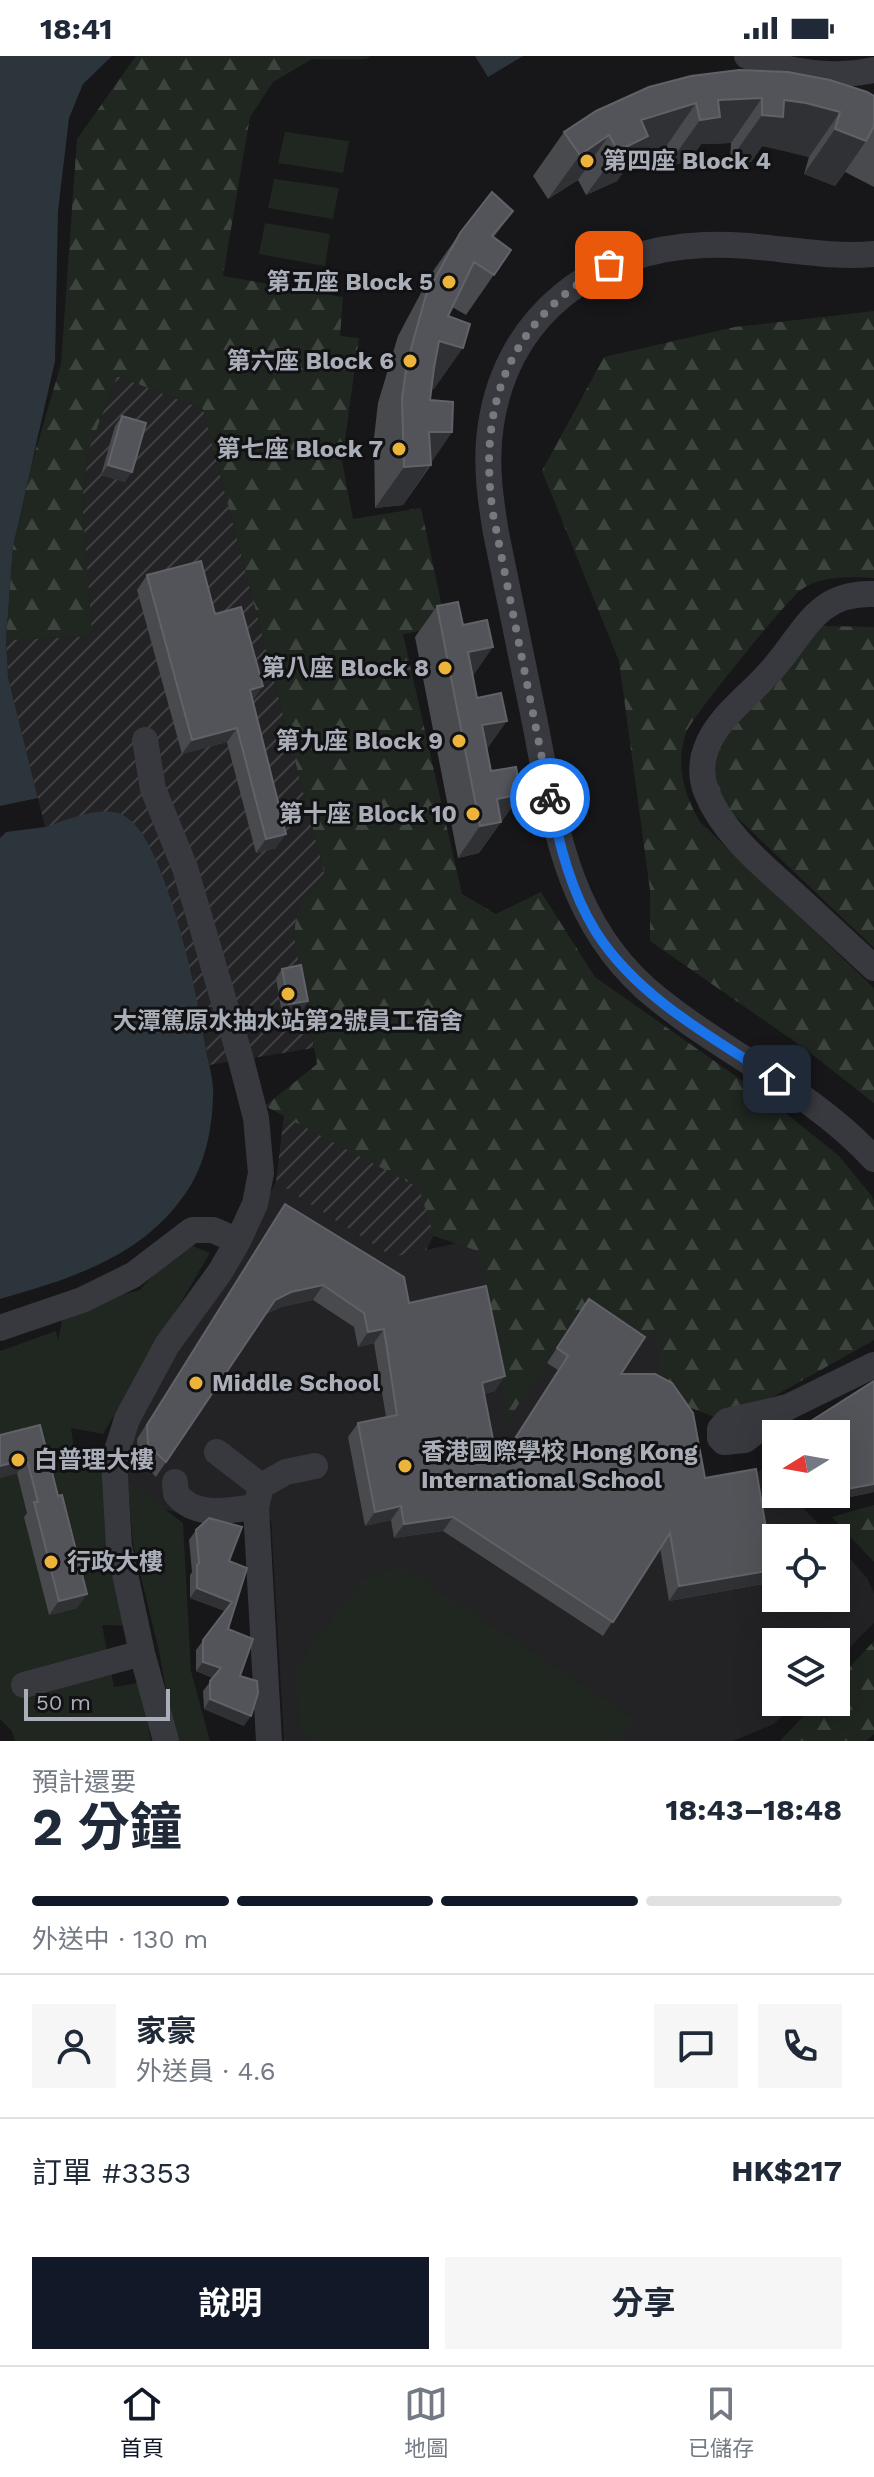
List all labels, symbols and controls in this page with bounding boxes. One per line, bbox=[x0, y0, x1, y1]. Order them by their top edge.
text: 18:41 bbox=[40, 11, 112, 46]
place label: 第四座 Block 4 bbox=[603, 147, 771, 175]
marker: 第四座 Block 4 bbox=[578, 152, 596, 170]
pin bbox=[575, 231, 643, 299]
icon: bag bbox=[587, 243, 631, 287]
place label: 第五座 Block 5 bbox=[266, 268, 433, 296]
marker: 第五座 Block 5 bbox=[440, 273, 458, 291]
place label: 第六座 Block 6 bbox=[227, 347, 394, 375]
marker: 第六座 Block 6 bbox=[401, 352, 419, 370]
place label: 第七座 Block 7 bbox=[217, 435, 383, 463]
marker: 第七座 Block 7 bbox=[390, 440, 408, 458]
place label: 第八座 Block 8 bbox=[261, 654, 429, 682]
marker: 第八座 Block 8 bbox=[436, 659, 454, 677]
place label: 第九座 Block 9 bbox=[276, 727, 443, 755]
marker: 第九座 Block 9 bbox=[450, 732, 468, 750]
courier bbox=[510, 758, 590, 838]
icon: bike bbox=[528, 776, 572, 820]
place label: 第十座 Block 10 bbox=[279, 800, 457, 828]
marker: 第十座 Block 10 bbox=[464, 805, 482, 823]
marker: 大潭篤原水抽水站第2號員工宿舍 bbox=[279, 985, 297, 1003]
place label: 大潭篤原水抽水站第2號員工宿舍 bbox=[113, 1007, 463, 1035]
pin bbox=[743, 1045, 811, 1113]
icon: home bbox=[755, 1057, 799, 1101]
place label: Middle School bbox=[212, 1369, 380, 1397]
marker: Middle School bbox=[187, 1374, 205, 1392]
north arrow bbox=[762, 1420, 850, 1508]
map controls bbox=[762, 1420, 850, 1716]
place label: 香港國際學校 Hong Kong International School bbox=[421, 1438, 698, 1494]
place label: 白普理大樓 bbox=[34, 1446, 154, 1474]
marker: 白普理大樓 bbox=[9, 1451, 27, 1469]
marker: 香港國際學校 Hong Kong International School bbox=[396, 1457, 414, 1475]
button: locate bbox=[762, 1524, 850, 1612]
place label: 行政大樓 bbox=[67, 1548, 163, 1576]
marker: 行政大樓 bbox=[42, 1553, 60, 1571]
button: layers bbox=[762, 1628, 850, 1716]
scale bar bbox=[24, 1685, 170, 1721]
text: 50 m bbox=[36, 1690, 91, 1715]
text: 預計還要 bbox=[32, 1767, 136, 1797]
text: 18:43–18:48 bbox=[665, 1792, 842, 1827]
text: 2 分鐘 bbox=[32, 1797, 182, 1858]
text: 外送中 · 130 m bbox=[32, 1924, 208, 1954]
button: person bbox=[32, 2004, 116, 2088]
button: chat bbox=[654, 2004, 738, 2088]
button: phone bbox=[758, 2004, 842, 2088]
text: 家豪 bbox=[136, 2013, 196, 2048]
text: 外送員 · 4.6 bbox=[136, 2056, 276, 2086]
text: HK$217 bbox=[731, 2153, 842, 2188]
text: 訂單 #3353 bbox=[32, 2155, 191, 2190]
button: 說明 bbox=[32, 2257, 429, 2349]
button: 分享 bbox=[445, 2257, 842, 2349]
tab: 首頁 bbox=[120, 2382, 164, 2462]
tab: 地圖 bbox=[404, 2382, 448, 2462]
tab: 已儲存 bbox=[688, 2382, 754, 2462]

